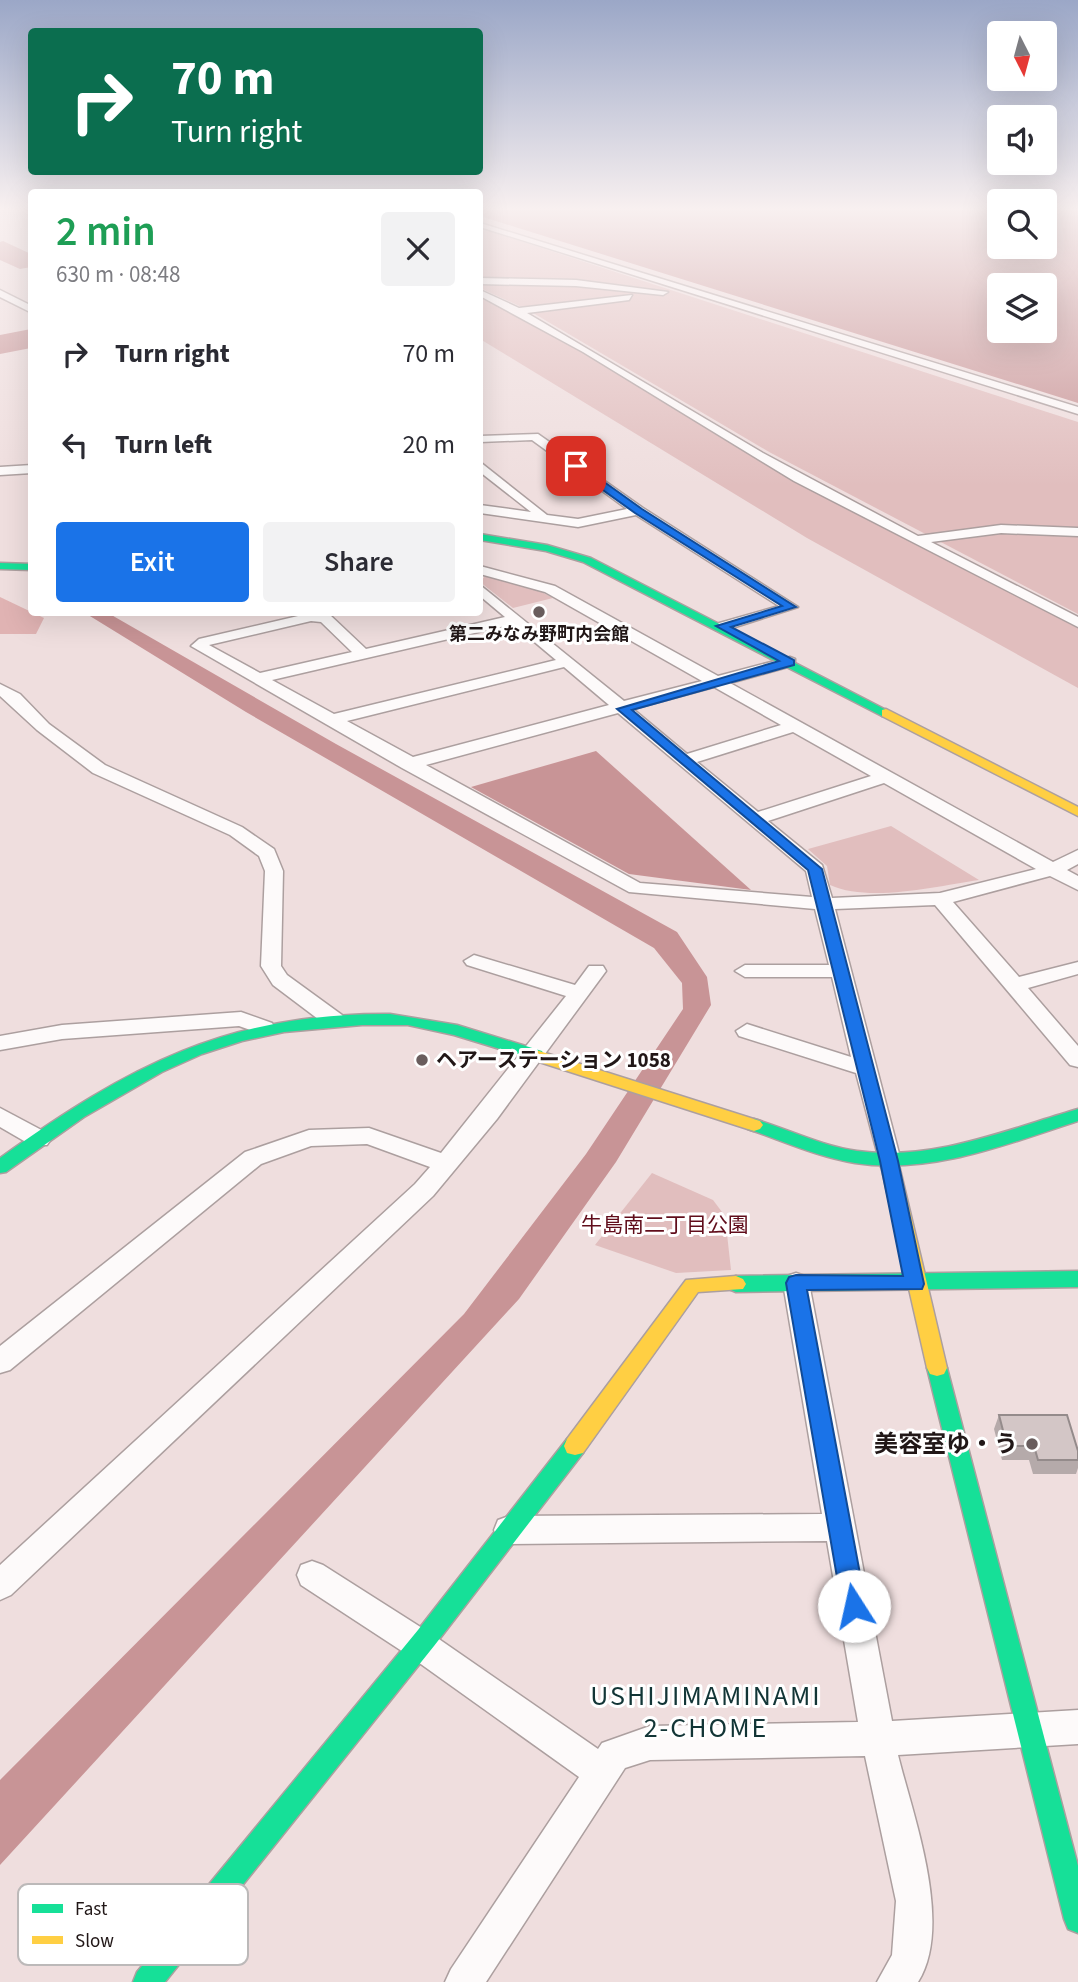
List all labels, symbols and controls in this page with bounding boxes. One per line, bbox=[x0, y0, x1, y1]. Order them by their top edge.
north arrow bbox=[987, 21, 1057, 91]
map controls bbox=[987, 21, 1057, 343]
text: 70 m bbox=[171, 44, 275, 114]
icon: right bbox=[56, 56, 147, 147]
button: sound bbox=[987, 105, 1057, 175]
text: Turn right bbox=[171, 109, 302, 155]
button: search bbox=[987, 189, 1057, 259]
text: 2 min bbox=[56, 202, 156, 262]
button: close bbox=[381, 212, 455, 286]
text: 630 m · 08:48 bbox=[56, 258, 180, 291]
button: layers bbox=[987, 273, 1057, 343]
icon: right bbox=[56, 335, 94, 373]
text: Turn right bbox=[115, 335, 230, 372]
text: 70 m bbox=[402, 335, 455, 372]
icon: left bbox=[56, 426, 94, 464]
text: Turn left bbox=[115, 426, 212, 463]
text: 20 m bbox=[402, 426, 455, 463]
pin bbox=[546, 436, 606, 496]
icon: arrive bbox=[557, 447, 595, 485]
button: Exit bbox=[56, 522, 249, 602]
button: Share bbox=[263, 522, 455, 602]
marker: 第二みなみ野町内会館 bbox=[531, 604, 547, 620]
place label: 第二みなみ野町内会館 bbox=[449, 622, 629, 647]
place label: ヘアーステーション 1058 bbox=[436, 1045, 671, 1075]
marker: ヘアーステーション 1058 bbox=[414, 1052, 430, 1068]
park label: 牛島南二丁目公園 bbox=[581, 1210, 749, 1240]
place label: 美容室ゆ・う bbox=[874, 1427, 1018, 1462]
marker: 美容室ゆ・う bbox=[1024, 1436, 1040, 1452]
position arrow bbox=[817, 1569, 891, 1643]
district label: USHIJIMAMINAMI 2-CHOME bbox=[590, 1676, 822, 1748]
legend bbox=[18, 1884, 248, 1965]
text: Fast bbox=[75, 1896, 108, 1923]
text: Slow bbox=[75, 1928, 114, 1955]

